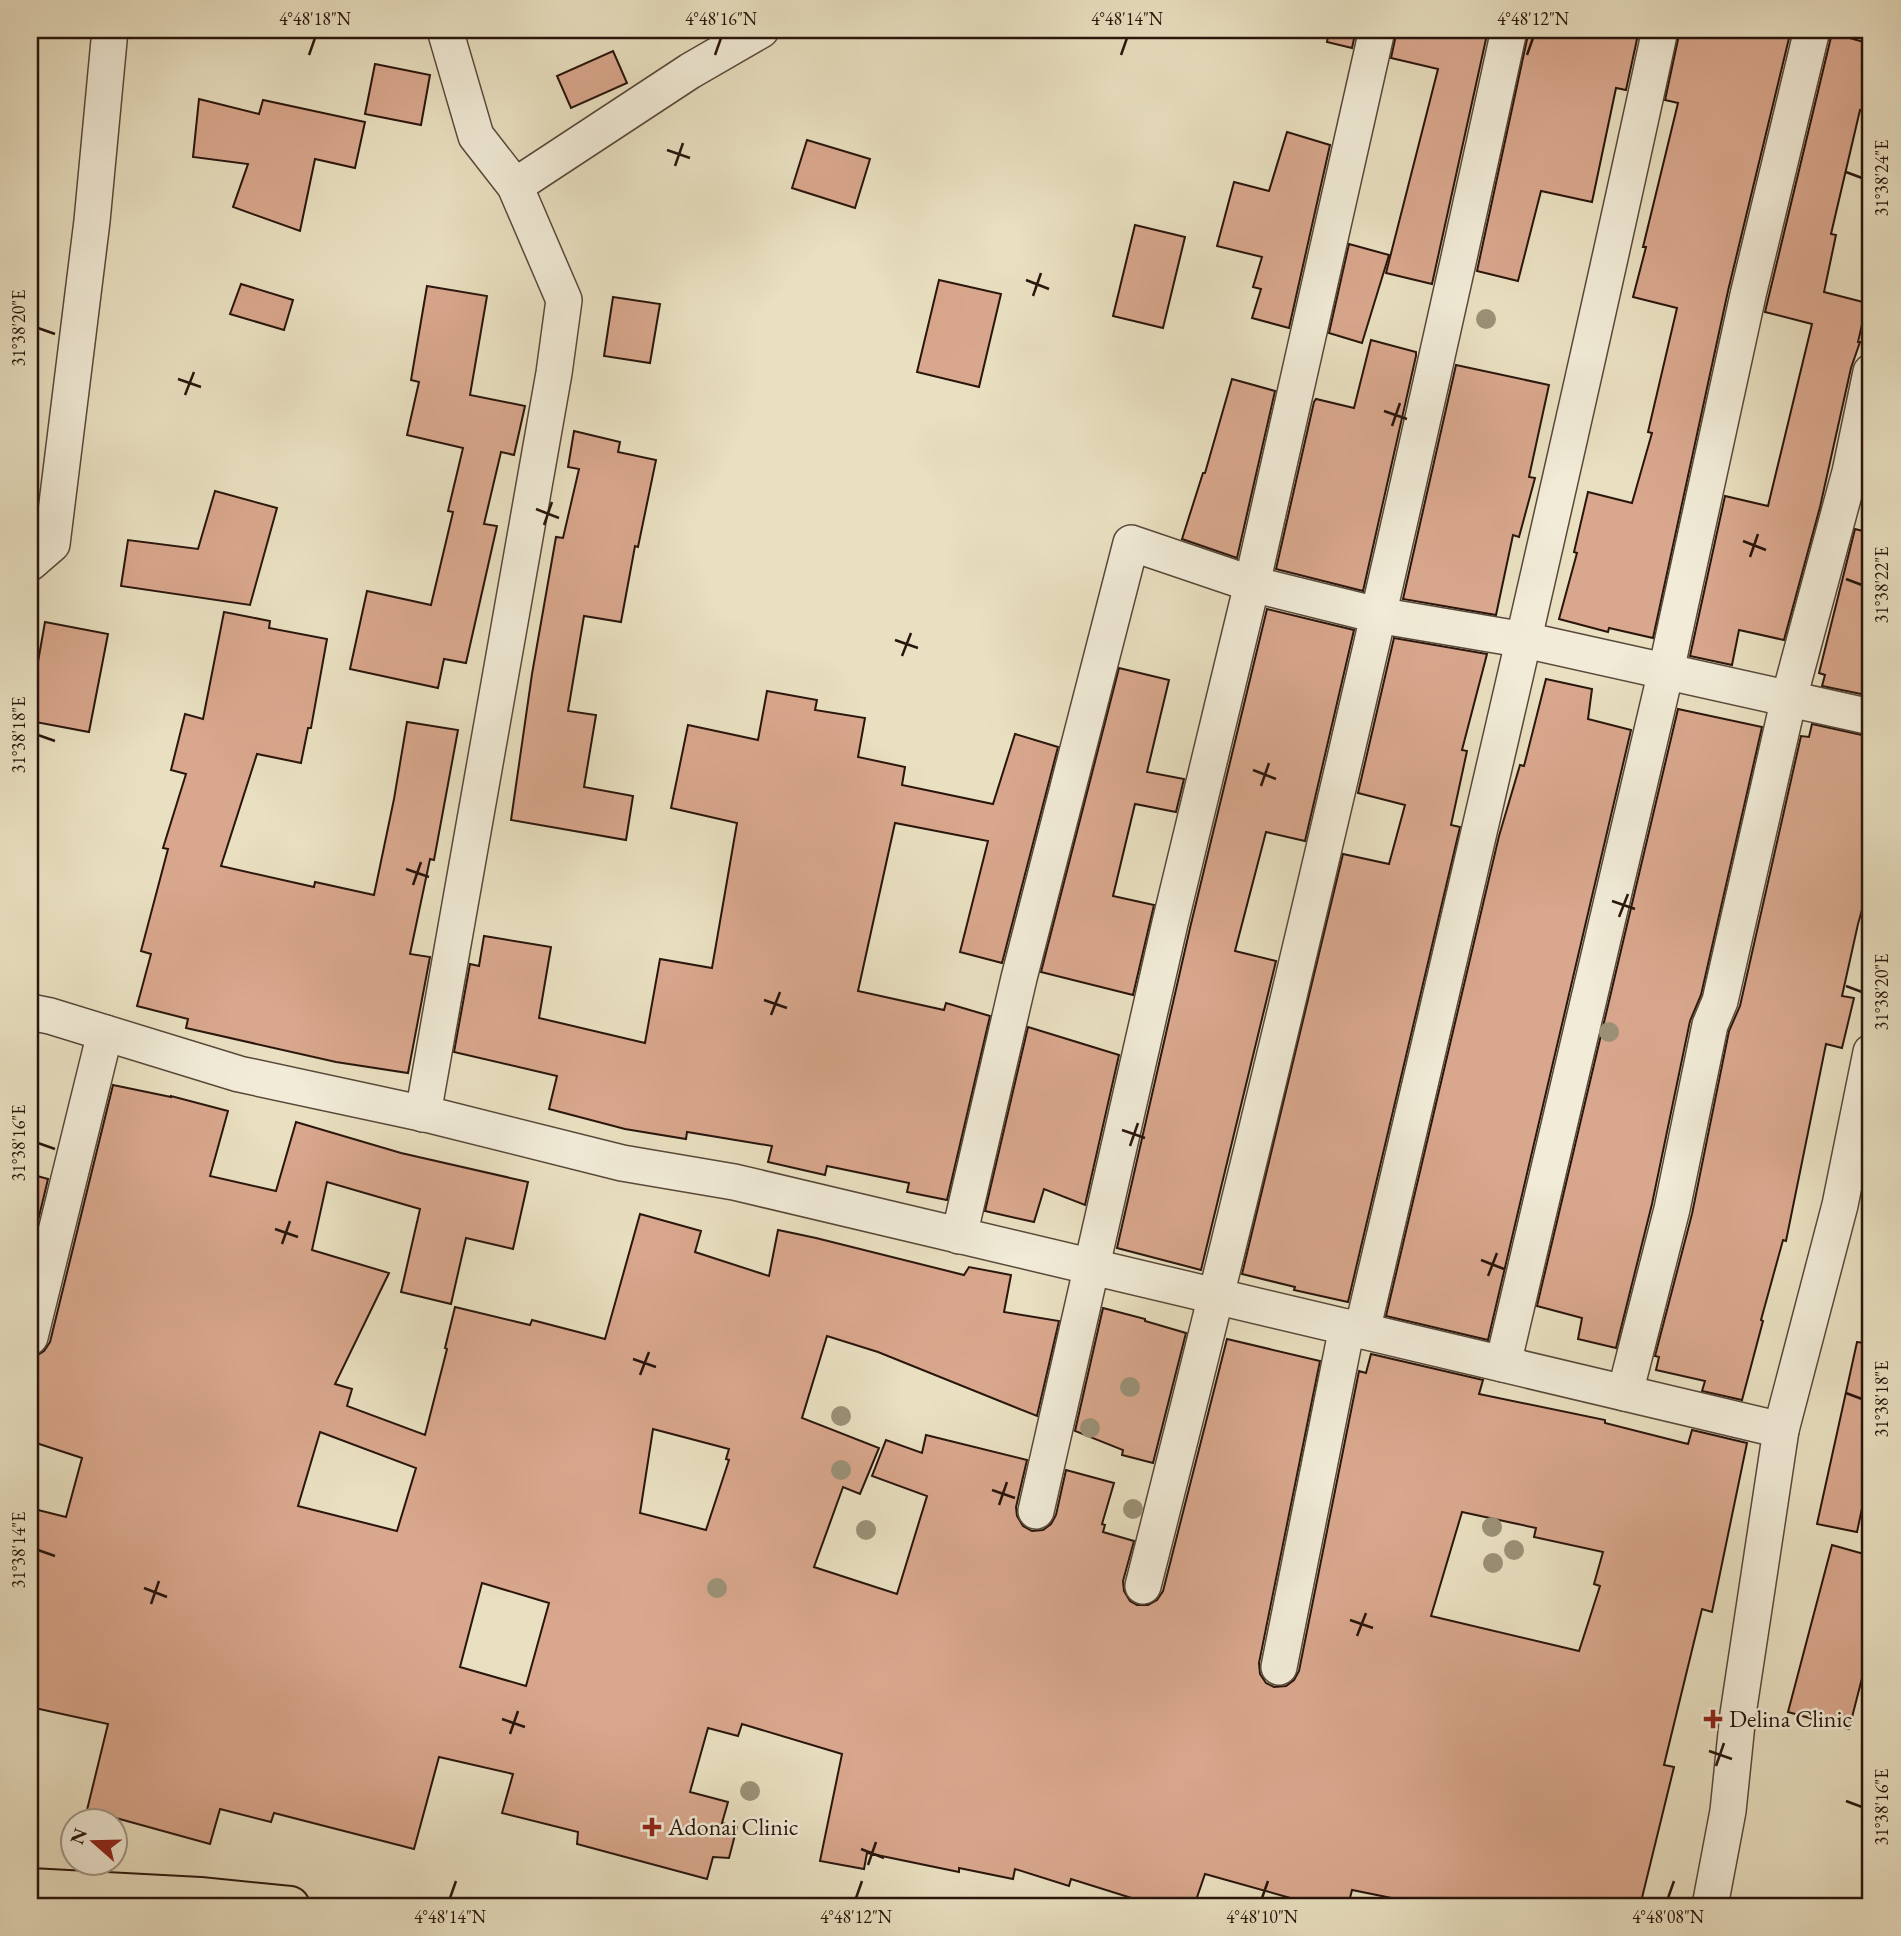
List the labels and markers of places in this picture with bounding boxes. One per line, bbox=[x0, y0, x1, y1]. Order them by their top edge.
place label: Delina Clinic bbox=[1729, 1703, 1852, 1734]
marker: Delina Clinic bbox=[1703, 1709, 1723, 1729]
place label: Adonai Clinic bbox=[667, 1811, 799, 1842]
marker: Adonai Clinic bbox=[642, 1817, 662, 1837]

